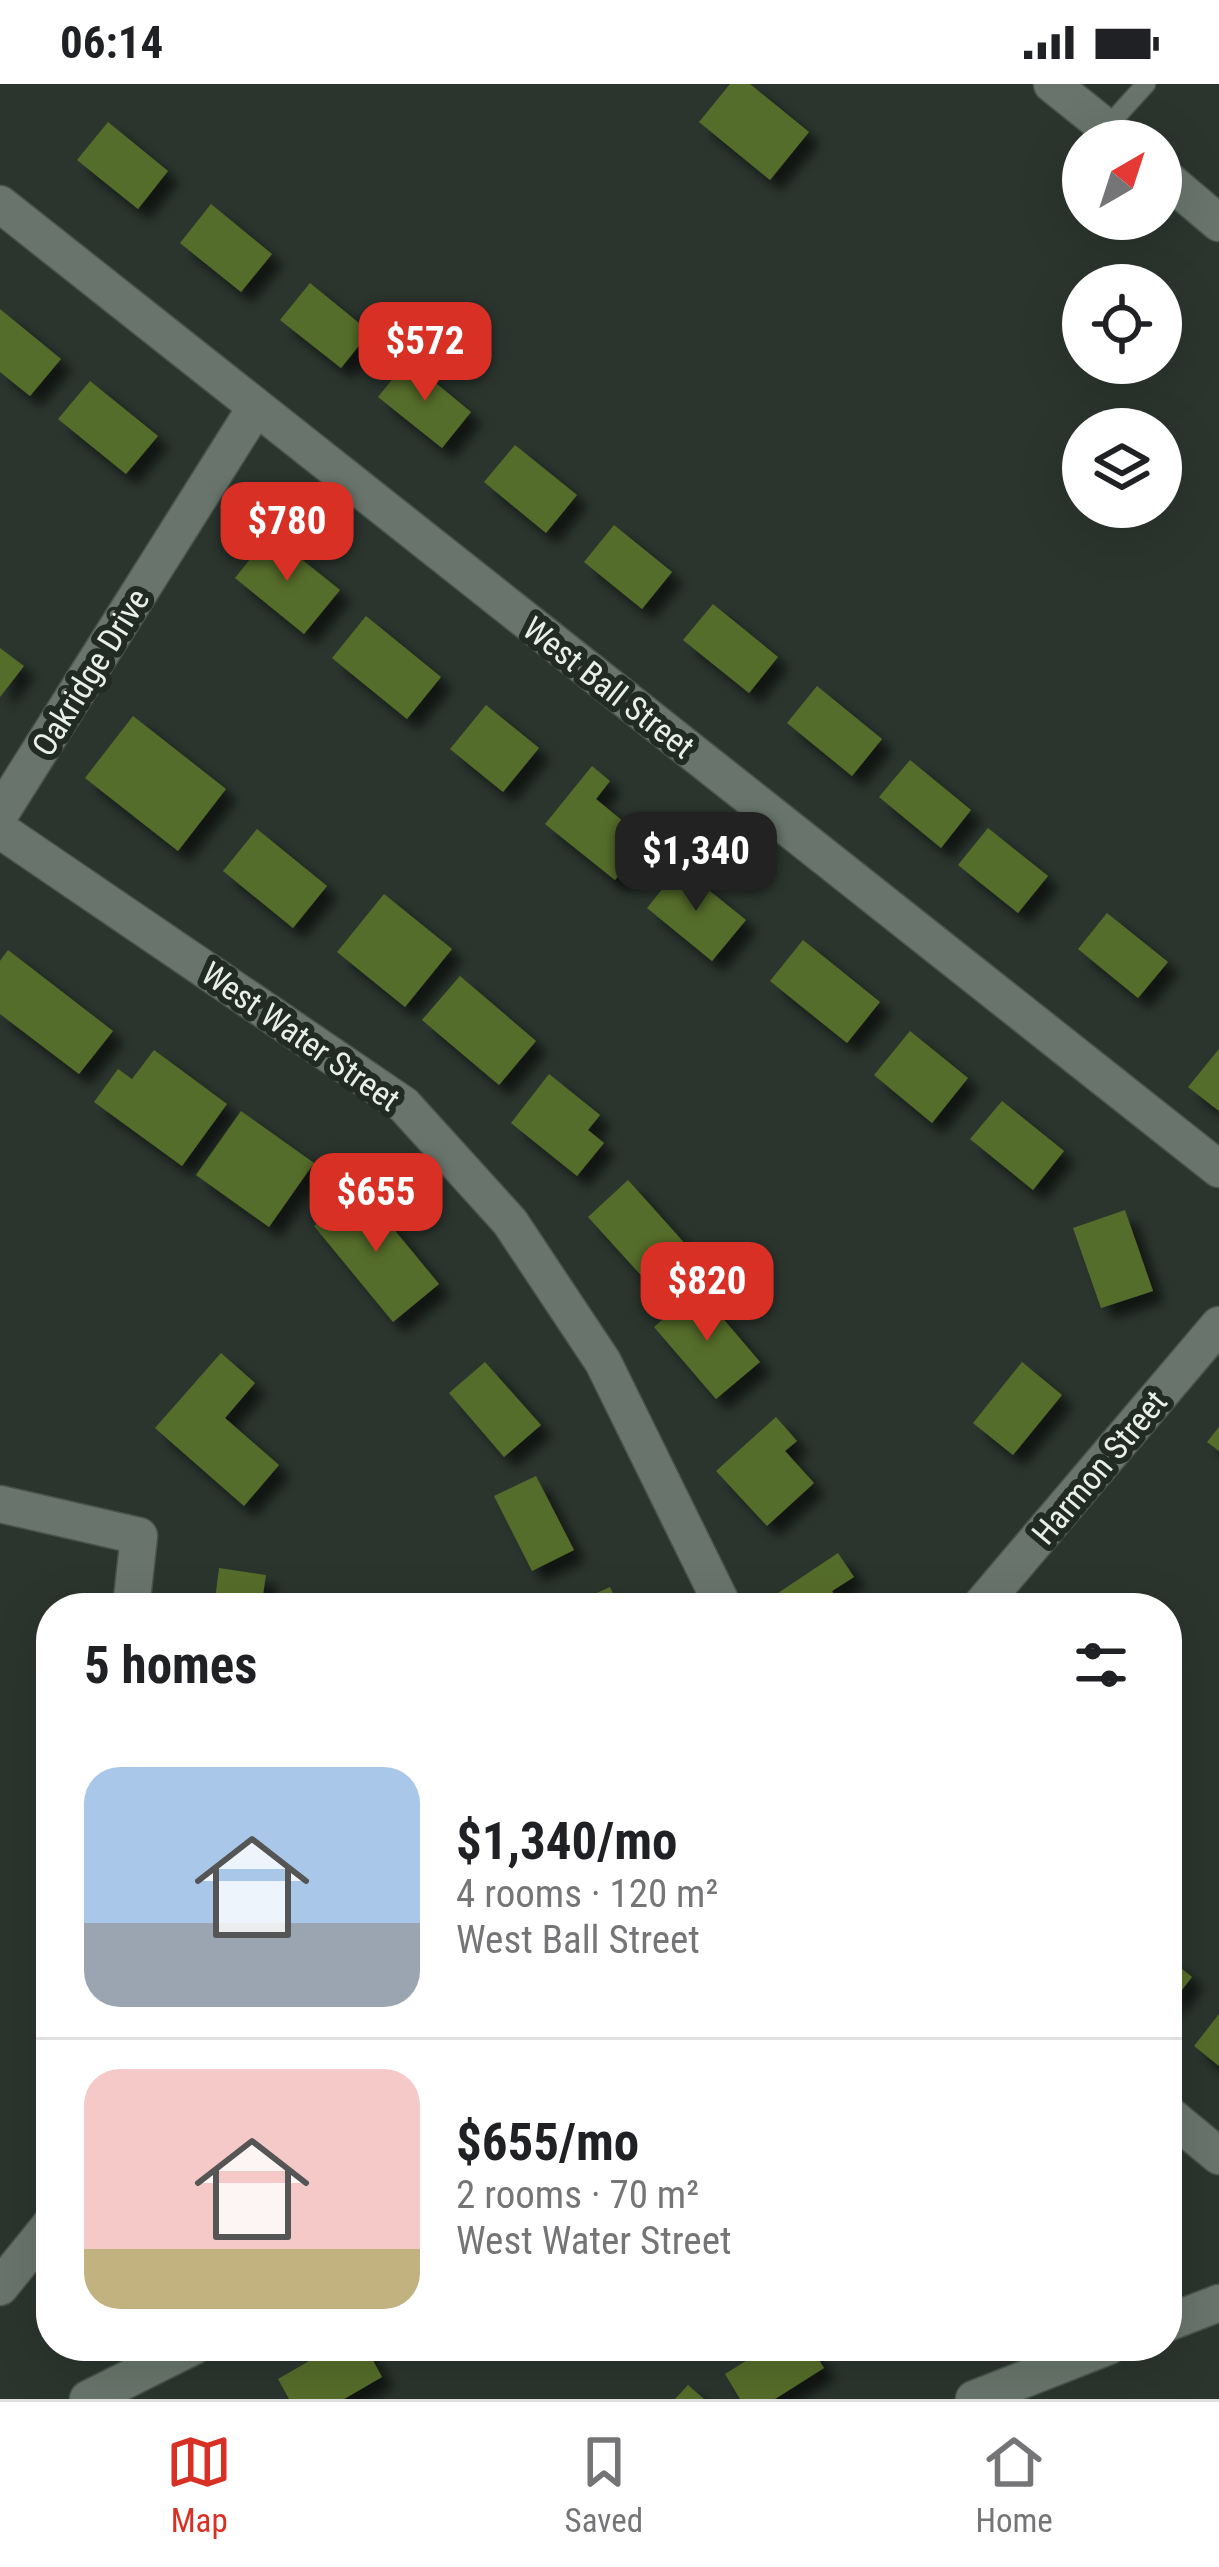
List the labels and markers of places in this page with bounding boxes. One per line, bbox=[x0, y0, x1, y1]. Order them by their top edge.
pin: $572 bbox=[354, 302, 496, 404]
pin: $780 bbox=[216, 482, 358, 584]
pin: $1,340 bbox=[598, 812, 794, 914]
pin: $655 bbox=[305, 1153, 447, 1255]
pin: $820 bbox=[636, 1242, 778, 1344]

